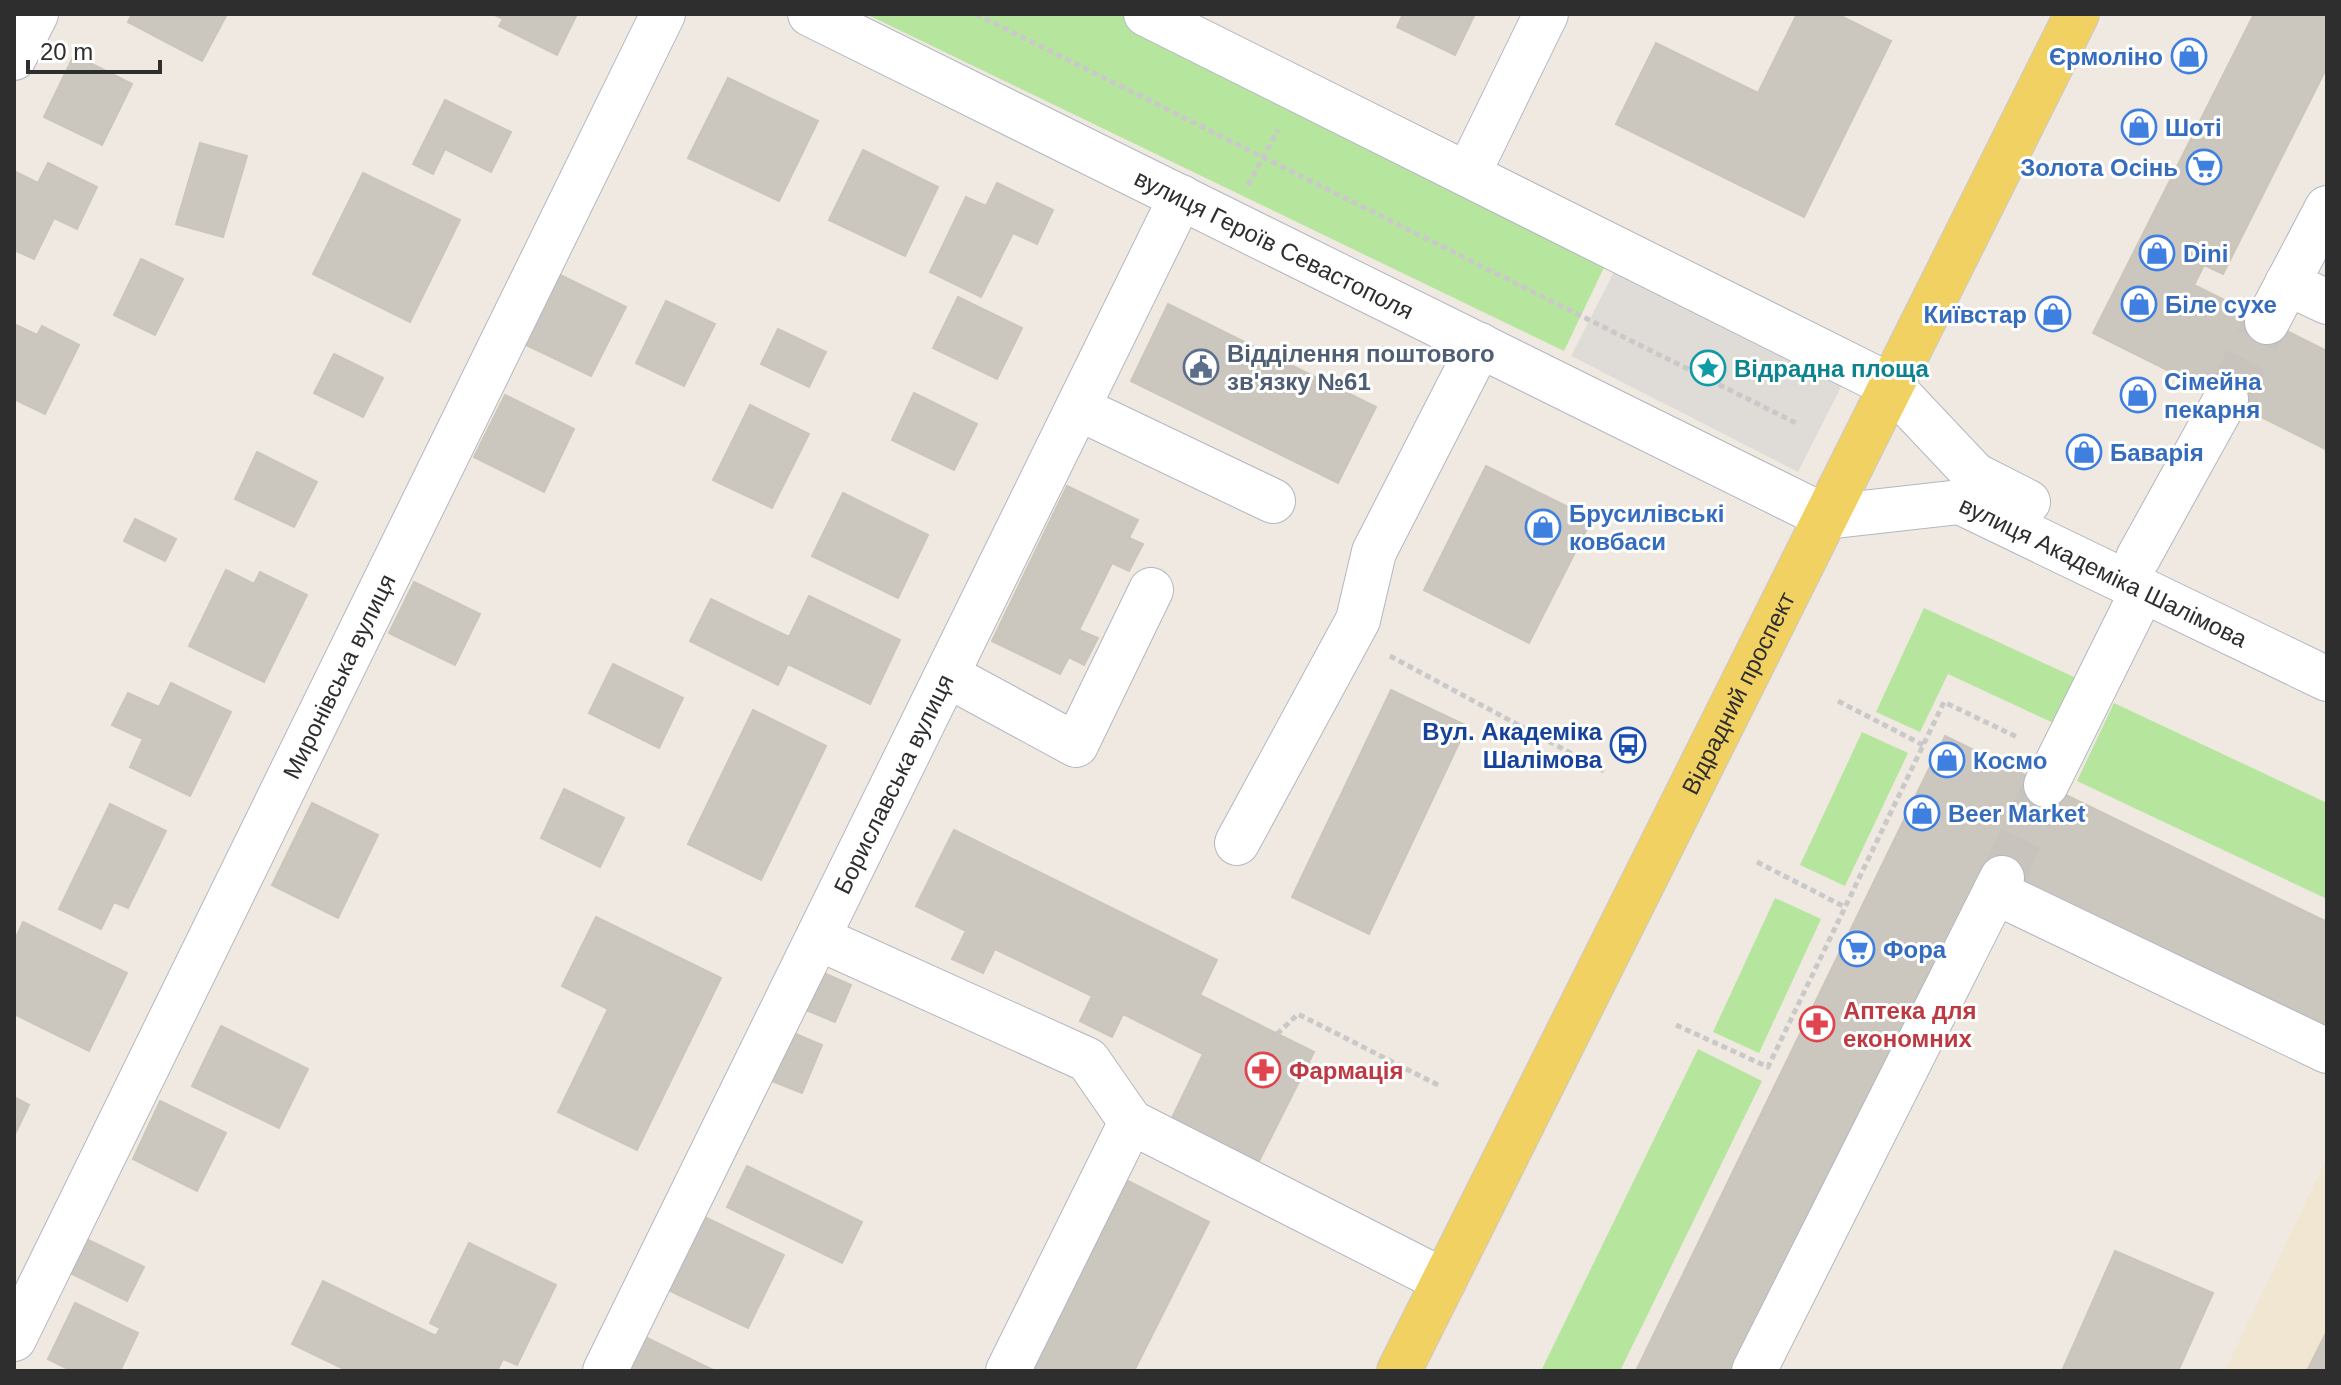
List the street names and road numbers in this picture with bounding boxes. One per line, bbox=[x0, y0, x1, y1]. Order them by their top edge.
street label: вулиця Героїв Севастополя bbox=[1130, 163, 1418, 324]
street label: вулиця Академіка Шалімова bbox=[1956, 491, 2252, 652]
street label: Миронівська вулиця bbox=[277, 569, 400, 783]
street label: Відрадний проспект bbox=[1676, 587, 1800, 799]
street label: Бориславська вулиця bbox=[828, 670, 958, 898]

